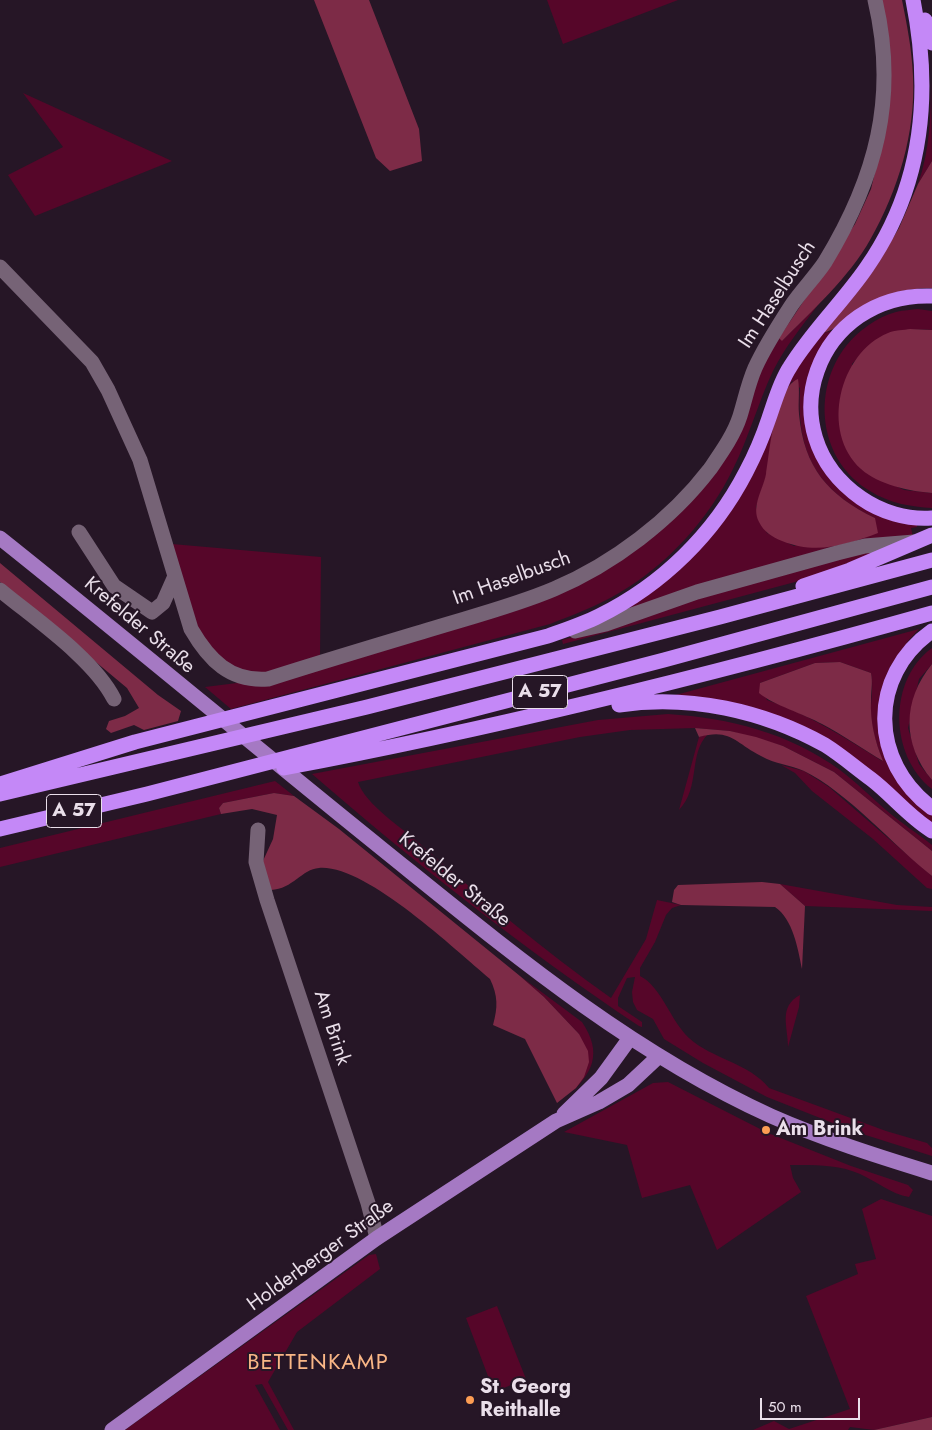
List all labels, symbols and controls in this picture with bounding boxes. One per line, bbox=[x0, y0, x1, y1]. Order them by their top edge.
street label: Im Haselbusch bbox=[734, 237, 822, 353]
street label: Im Haselbusch bbox=[450, 547, 574, 611]
street label: Krefelder Straße bbox=[79, 573, 199, 679]
road number: A 57 bbox=[512, 676, 568, 709]
road number: A 57 bbox=[46, 794, 102, 828]
street label: Krefelder Straße bbox=[393, 828, 515, 932]
street label: Am Brink bbox=[308, 988, 354, 1068]
place label: Am Brink bbox=[776, 1118, 863, 1142]
marker: Am Brink bbox=[760, 1124, 772, 1136]
street label: Holderberger Straße bbox=[243, 1195, 399, 1317]
district label: BETTENKAMP bbox=[246, 1351, 390, 1377]
place label: St. Georg Reithalle bbox=[480, 1376, 571, 1423]
scale bar bbox=[762, 1388, 862, 1420]
marker: St. Georg Reithalle bbox=[464, 1394, 476, 1406]
text: 50 m bbox=[768, 1396, 802, 1418]

